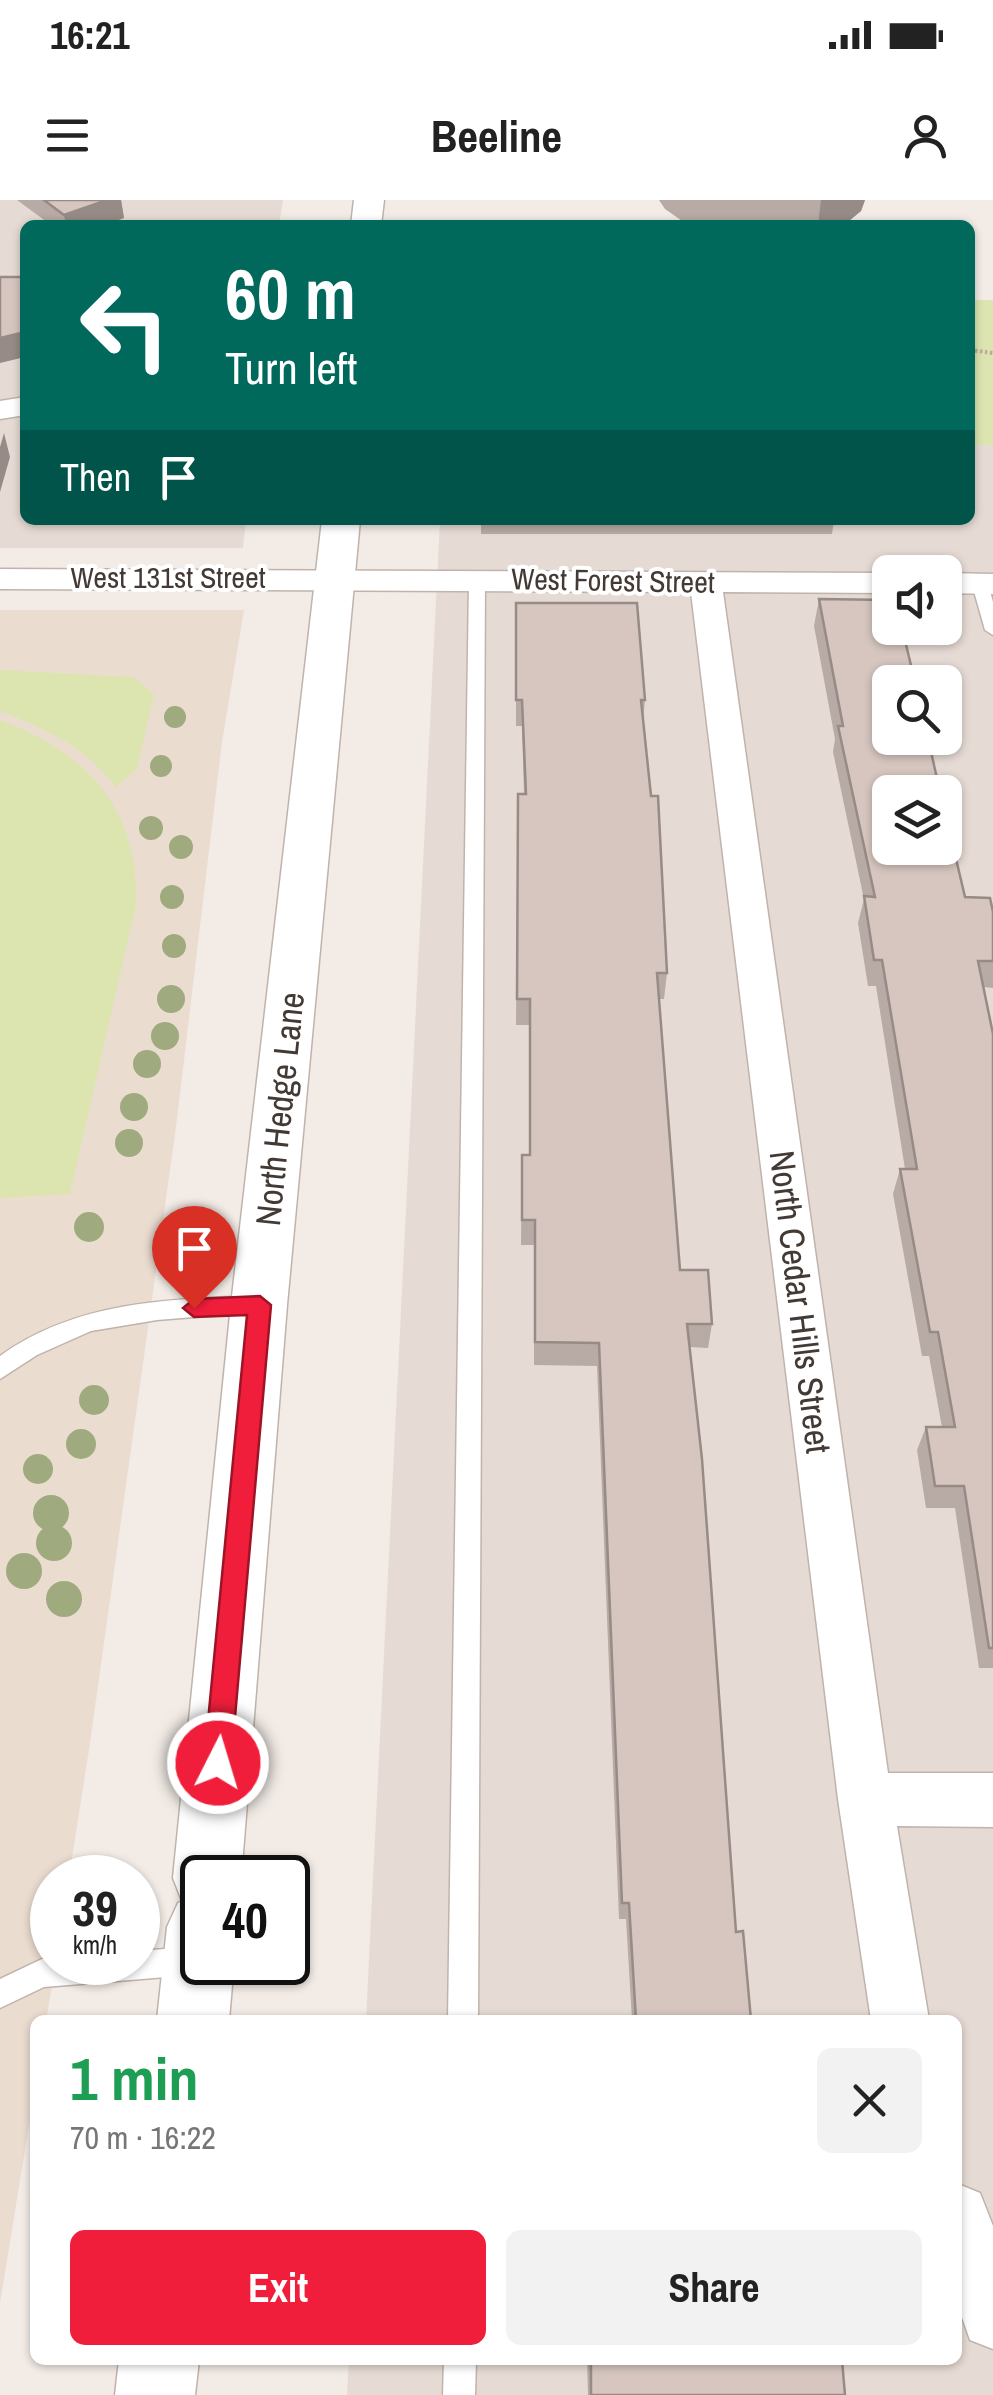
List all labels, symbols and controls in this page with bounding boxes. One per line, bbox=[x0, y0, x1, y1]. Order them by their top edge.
text: 16:21 bbox=[50, 10, 130, 61]
text: Beeline bbox=[431, 105, 562, 166]
icon: menu bbox=[40, 108, 95, 163]
icon: person bbox=[898, 108, 953, 163]
text: 60 m bbox=[225, 247, 356, 341]
icon: left bbox=[60, 260, 190, 390]
text: Turn left bbox=[225, 337, 357, 398]
icon: arrive bbox=[151, 450, 206, 505]
text: Then bbox=[60, 452, 131, 503]
map controls bbox=[872, 555, 962, 865]
button: sound bbox=[872, 555, 962, 645]
street label: West 131st Street bbox=[70, 557, 266, 597]
street label: West Forest Street bbox=[511, 558, 715, 602]
button: search bbox=[872, 665, 962, 755]
button: layers bbox=[872, 775, 962, 865]
street label: North Hedge Lane bbox=[244, 990, 315, 1228]
street label: North Cedar Hills Street bbox=[759, 1148, 842, 1456]
pin bbox=[152, 1206, 237, 1309]
icon: arrive bbox=[167, 1221, 222, 1276]
position arrow bbox=[166, 1711, 270, 1815]
speed limit sign: 40 bbox=[180, 1855, 310, 1985]
text: 39 bbox=[72, 1874, 118, 1942]
text: km/h bbox=[73, 1928, 117, 1962]
text: 1 min bbox=[70, 2038, 199, 2119]
button: close bbox=[817, 2048, 922, 2153]
text: 70 m · 16:22 bbox=[70, 2116, 216, 2159]
button: Exit bbox=[70, 2230, 486, 2345]
button: Share bbox=[506, 2230, 922, 2345]

